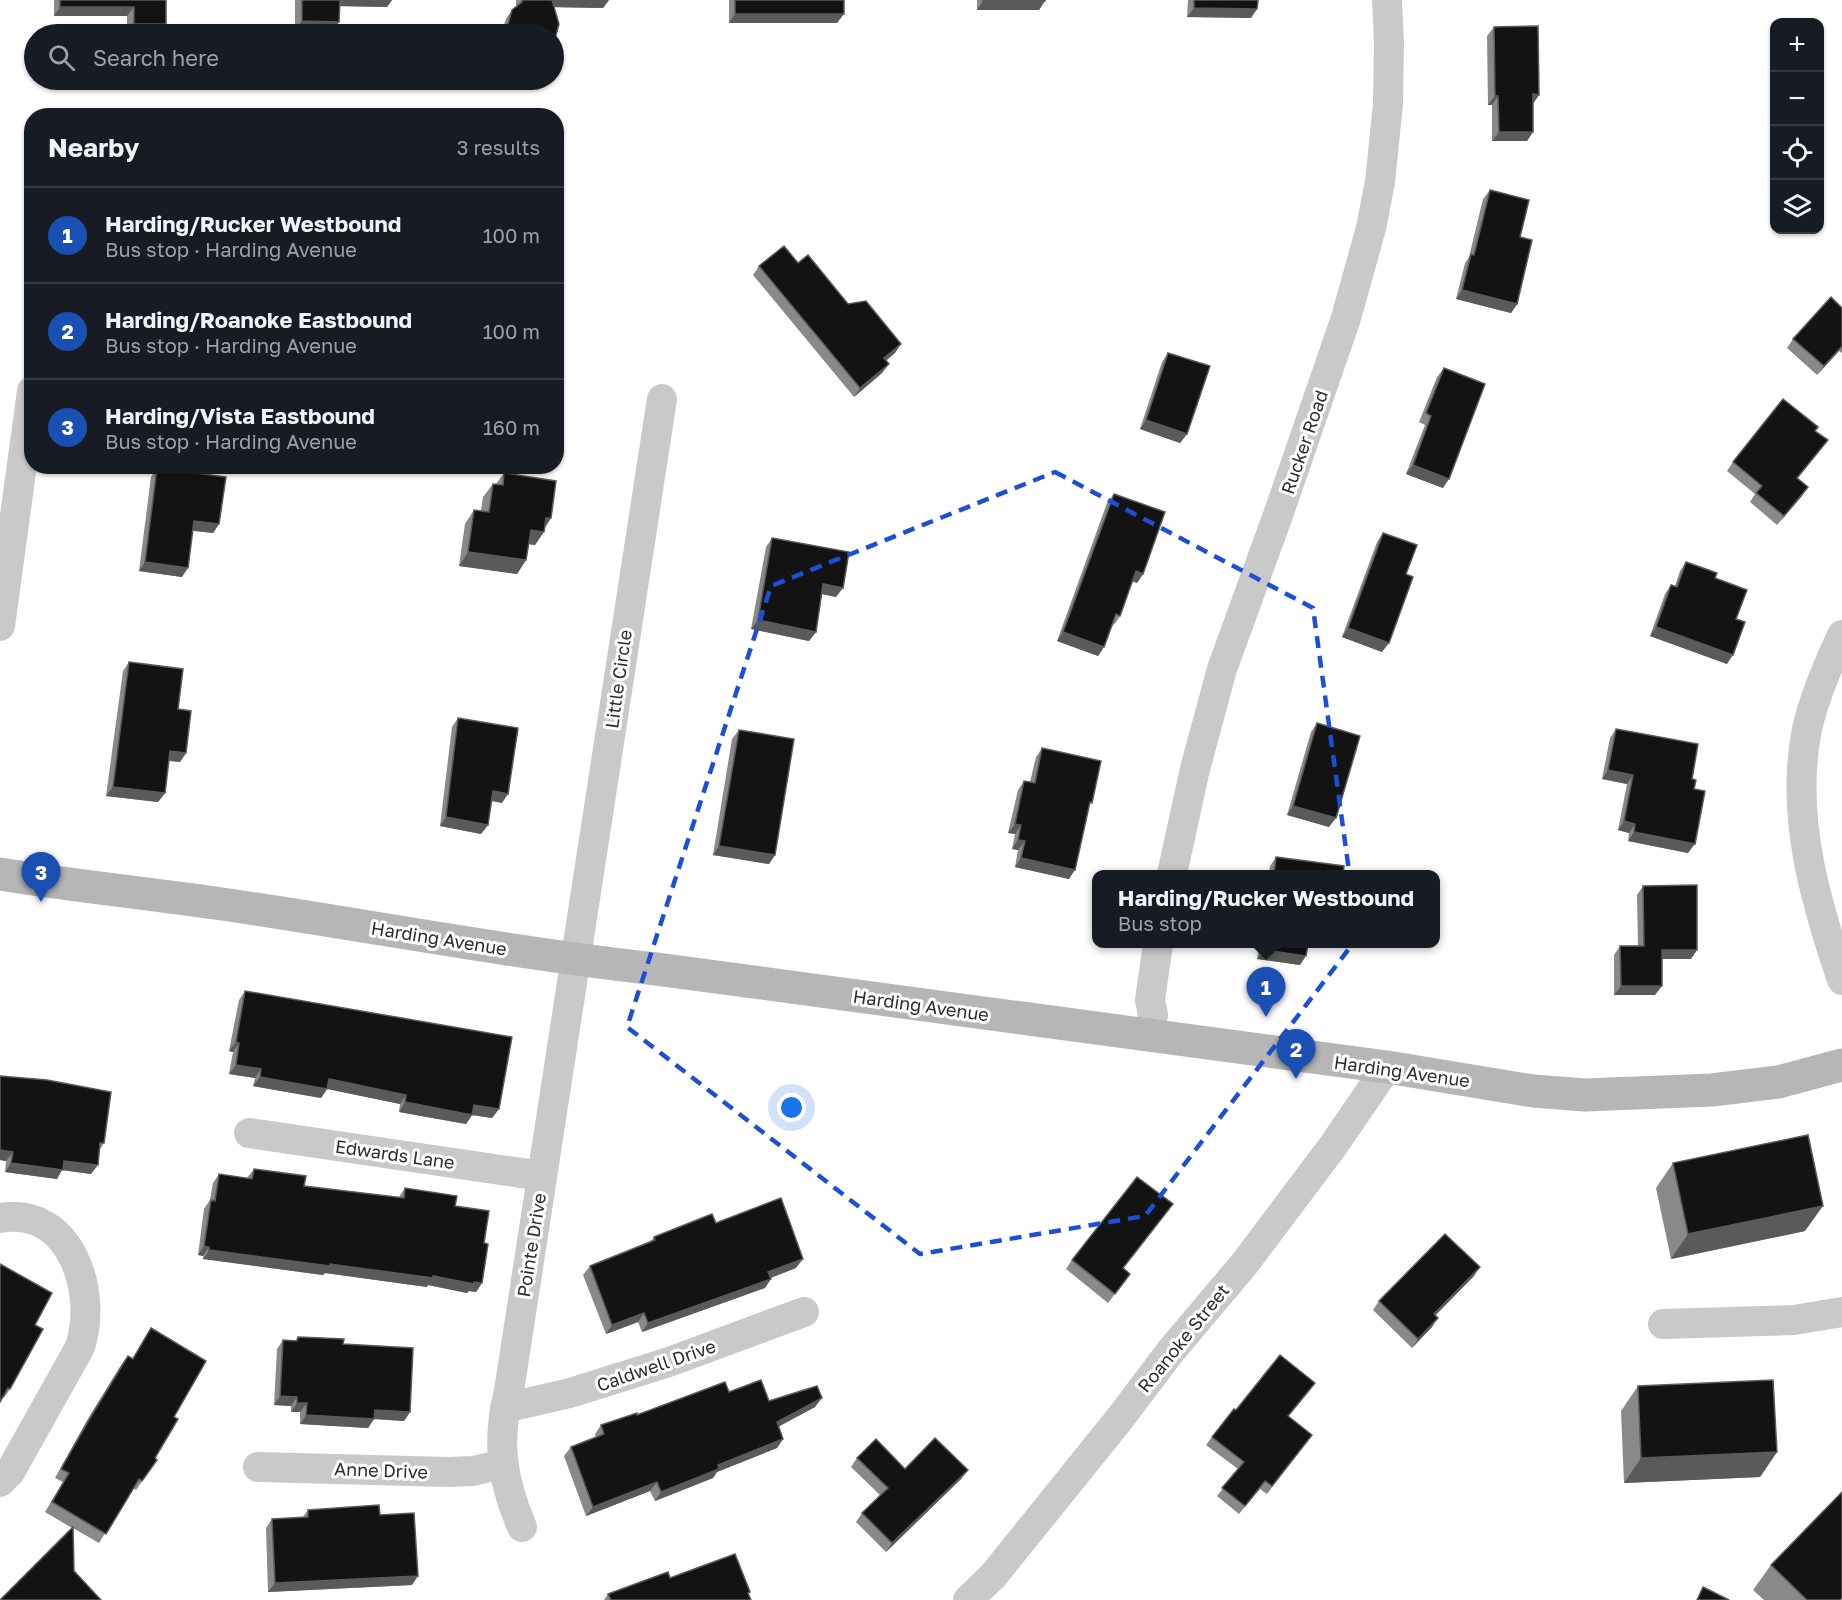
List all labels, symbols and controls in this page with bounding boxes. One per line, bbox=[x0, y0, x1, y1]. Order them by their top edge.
map controls bbox=[1770, 18, 1824, 234]
button: + bbox=[1770, 18, 1824, 72]
search box bbox=[24, 24, 564, 90]
icon: search bbox=[45, 41, 78, 74]
text: Search here bbox=[93, 44, 219, 71]
button: − bbox=[1770, 72, 1824, 126]
button: locate bbox=[1770, 126, 1824, 180]
text: Nearby bbox=[48, 132, 139, 163]
text: 3 results bbox=[457, 135, 540, 159]
button: layers bbox=[1770, 180, 1824, 234]
text: Harding/Rucker Westbound bbox=[105, 210, 401, 237]
text: 1 bbox=[62, 223, 73, 247]
text: 100 m bbox=[483, 223, 540, 247]
text: Bus stop · Harding Avenue bbox=[105, 237, 357, 261]
text: Harding/Roanoke Eastbound bbox=[105, 306, 412, 333]
text: 2 bbox=[61, 319, 74, 343]
text: 100 m bbox=[483, 319, 540, 343]
text: Bus stop · Harding Avenue bbox=[105, 333, 357, 357]
street label: Rucker Road bbox=[1276, 387, 1332, 497]
text: Harding/Vista Eastbound bbox=[105, 402, 375, 429]
text: 3 bbox=[61, 415, 74, 439]
text: 160 m bbox=[483, 415, 540, 439]
text: Bus stop · Harding Avenue bbox=[105, 429, 357, 453]
street label: Little Circle bbox=[600, 628, 636, 730]
pin: 3 bbox=[22, 852, 60, 902]
popup bbox=[1092, 870, 1440, 948]
text: Harding/Rucker Westbound bbox=[1118, 884, 1414, 911]
text: Bus stop bbox=[1118, 911, 1202, 935]
street label: Harding Avenue bbox=[370, 916, 508, 960]
pin: 1 bbox=[1246, 968, 1286, 1017]
street label: Harding Avenue bbox=[852, 985, 990, 1025]
pin: 2 bbox=[1276, 1030, 1316, 1079]
street label: Harding Avenue bbox=[1333, 1051, 1471, 1091]
your location bbox=[777, 1093, 806, 1122]
street label: Edwards Lane bbox=[334, 1135, 456, 1173]
street label: Pointe Drive bbox=[512, 1191, 550, 1299]
street label: Roanoke Street bbox=[1133, 1279, 1233, 1397]
street label: Caldwell Drive bbox=[594, 1334, 718, 1396]
street label: Anne Drive bbox=[334, 1457, 428, 1483]

